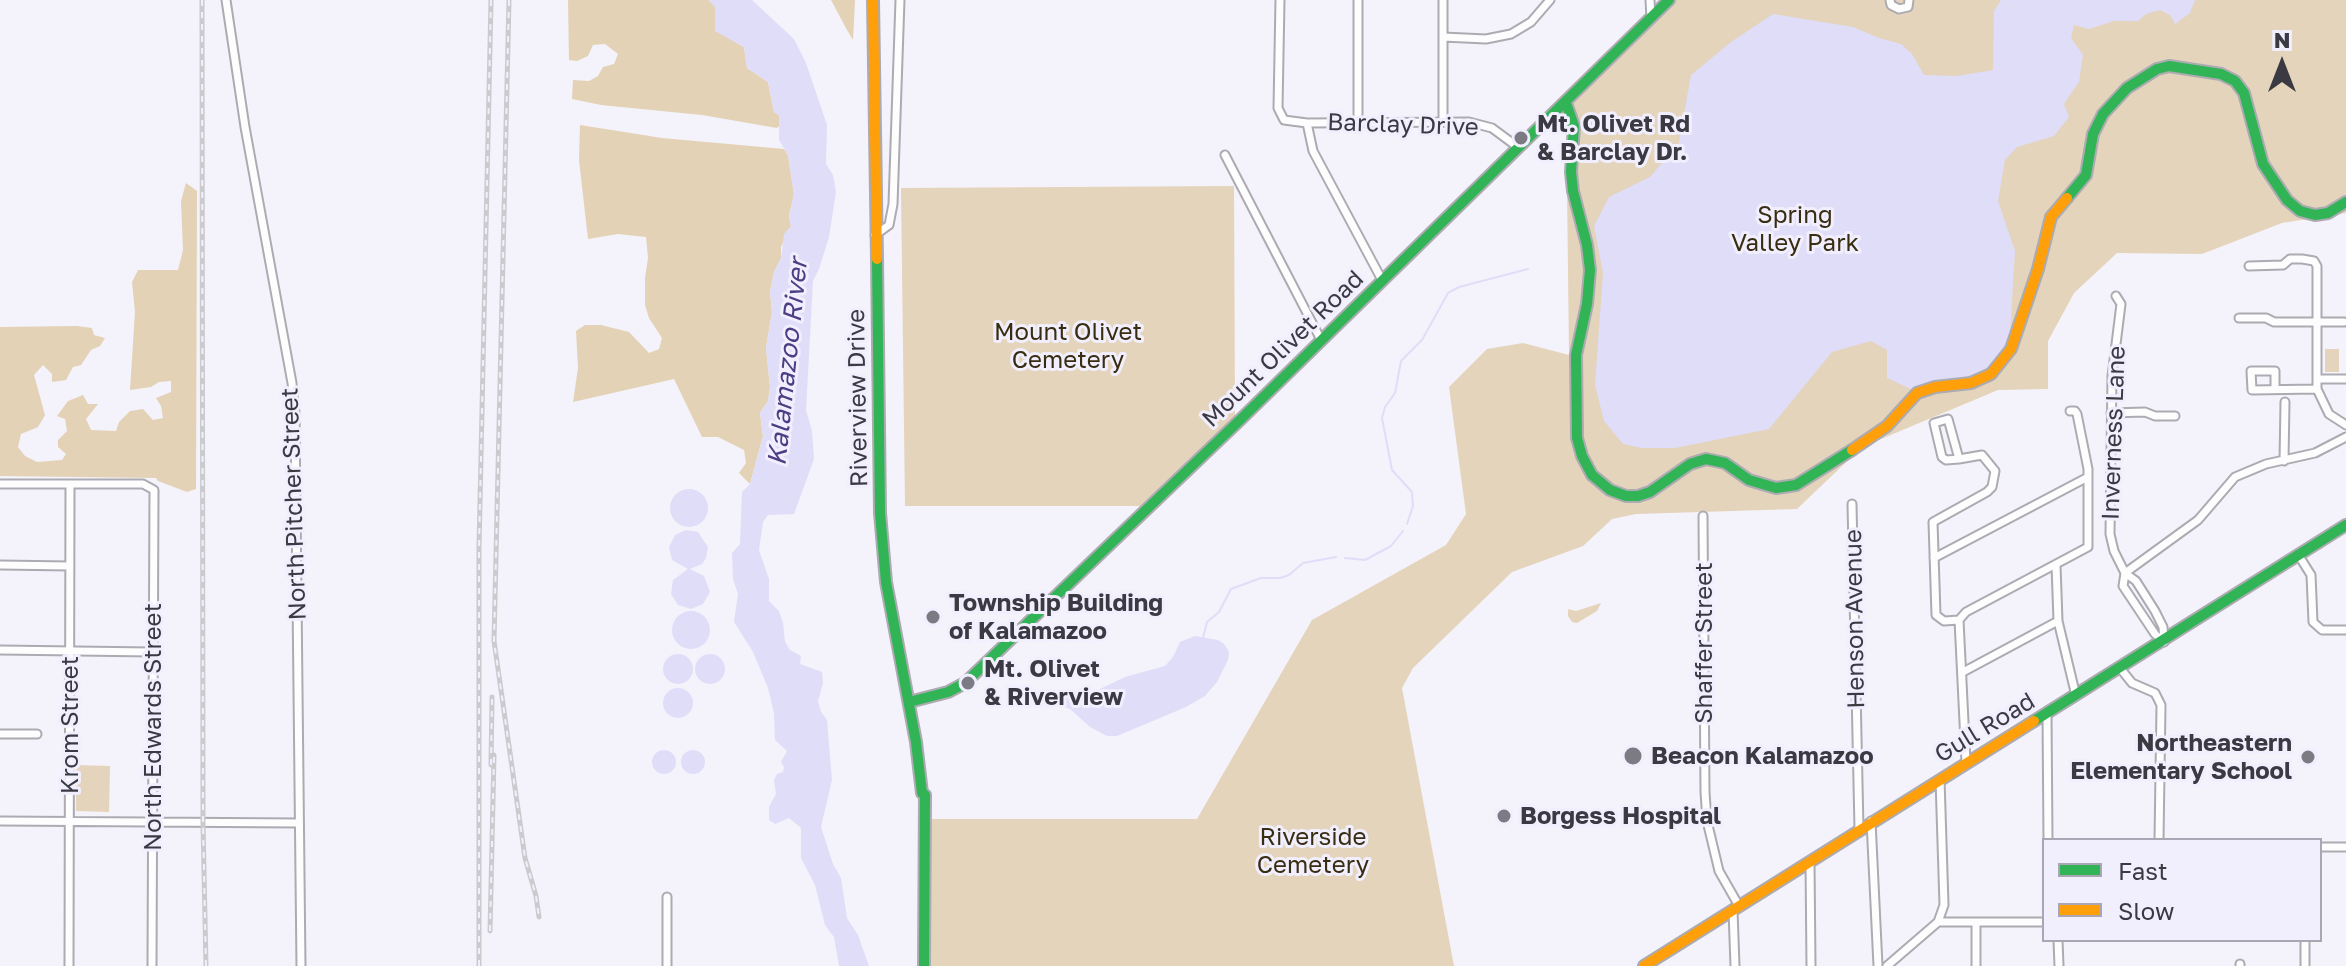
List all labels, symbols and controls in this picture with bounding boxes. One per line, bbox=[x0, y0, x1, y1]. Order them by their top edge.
north arrow bbox=[2242, 24, 2322, 104]
text: N bbox=[2274, 26, 2290, 53]
street label: Barclay Drive bbox=[1327, 108, 1479, 142]
place label: Mt. Olivet Rd & Barclay Dr. bbox=[1537, 110, 1690, 166]
marker: Mt. Olivet Rd & Barclay Dr. bbox=[1512, 129, 1530, 147]
park label: Spring Valley Park bbox=[1731, 201, 1859, 257]
water label: Kalamazoo River bbox=[762, 257, 814, 467]
street label: Mount Olivet Road bbox=[1196, 265, 1370, 433]
street label: Riverview Drive bbox=[842, 309, 874, 487]
park label: Mount Olivet Cemetery bbox=[994, 318, 1142, 374]
street label: Inverness Lane bbox=[2097, 345, 2131, 521]
street label: North Pitcher Street bbox=[276, 387, 312, 621]
street label: Henson Avenue bbox=[1839, 529, 1871, 709]
street label: Shaffer Street bbox=[1690, 562, 1718, 724]
place label: Township Building of Kalamazoo bbox=[949, 589, 1163, 645]
street label: North Edwards Street bbox=[139, 603, 167, 851]
marker: Township Building of Kalamazoo bbox=[924, 608, 942, 626]
place label: Mt. Olivet & Riverview bbox=[984, 655, 1123, 711]
street label: Krom Street bbox=[56, 656, 84, 794]
marker: Mt. Olivet & Riverview bbox=[959, 674, 977, 692]
street label: Gull Road bbox=[1930, 687, 2040, 769]
place label: Northeastern Elementary School bbox=[2070, 729, 2292, 785]
place label: Beacon Kalamazoo bbox=[1651, 742, 1874, 770]
marker: Beacon Kalamazoo bbox=[1622, 745, 1644, 767]
marker: Northeastern Elementary School bbox=[2299, 748, 2317, 766]
place label: Borgess Hospital bbox=[1520, 802, 1721, 830]
marker: Borgess Hospital bbox=[1495, 807, 1513, 825]
park label: Riverside Cemetery bbox=[1257, 823, 1369, 879]
legend bbox=[2042, 838, 2322, 942]
text: Fast bbox=[2118, 856, 2168, 885]
text: Slow bbox=[2118, 896, 2174, 925]

